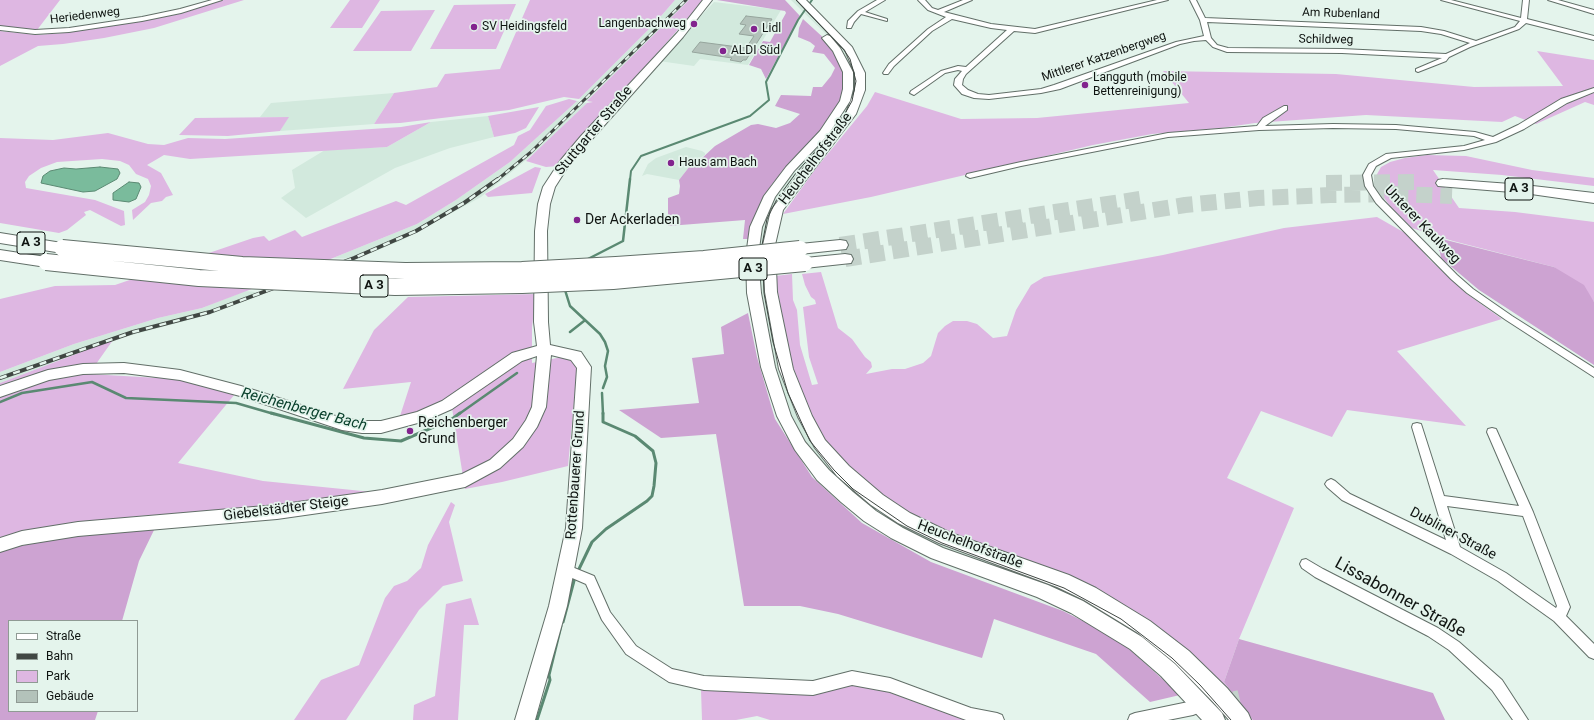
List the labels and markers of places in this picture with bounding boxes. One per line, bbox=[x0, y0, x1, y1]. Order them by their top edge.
place label: Langenbachweg bbox=[598, 17, 686, 31]
marker: Langenbachweg bbox=[689, 19, 699, 29]
place label: SV Heidingsfeld bbox=[482, 20, 567, 34]
marker: SV Heidingsfeld bbox=[469, 22, 479, 32]
place label: Lidl bbox=[762, 22, 781, 36]
marker: Lidl bbox=[749, 24, 759, 34]
place label: ALDI Süd bbox=[731, 44, 780, 58]
marker: ALDI Süd bbox=[718, 46, 728, 56]
place label: Langguth (mobile Bettenreinigung) bbox=[1093, 71, 1187, 99]
marker: Langguth (mobile Bettenreinigung) bbox=[1080, 80, 1090, 90]
place label: Haus am Bach bbox=[679, 156, 757, 170]
marker: Haus am Bach bbox=[666, 158, 676, 168]
place label: Der Ackerladen bbox=[585, 212, 679, 228]
marker: Der Ackerladen bbox=[572, 215, 582, 225]
place label: Reichenberger Grund bbox=[418, 415, 508, 448]
marker: Reichenberger Grund bbox=[405, 426, 415, 436]

